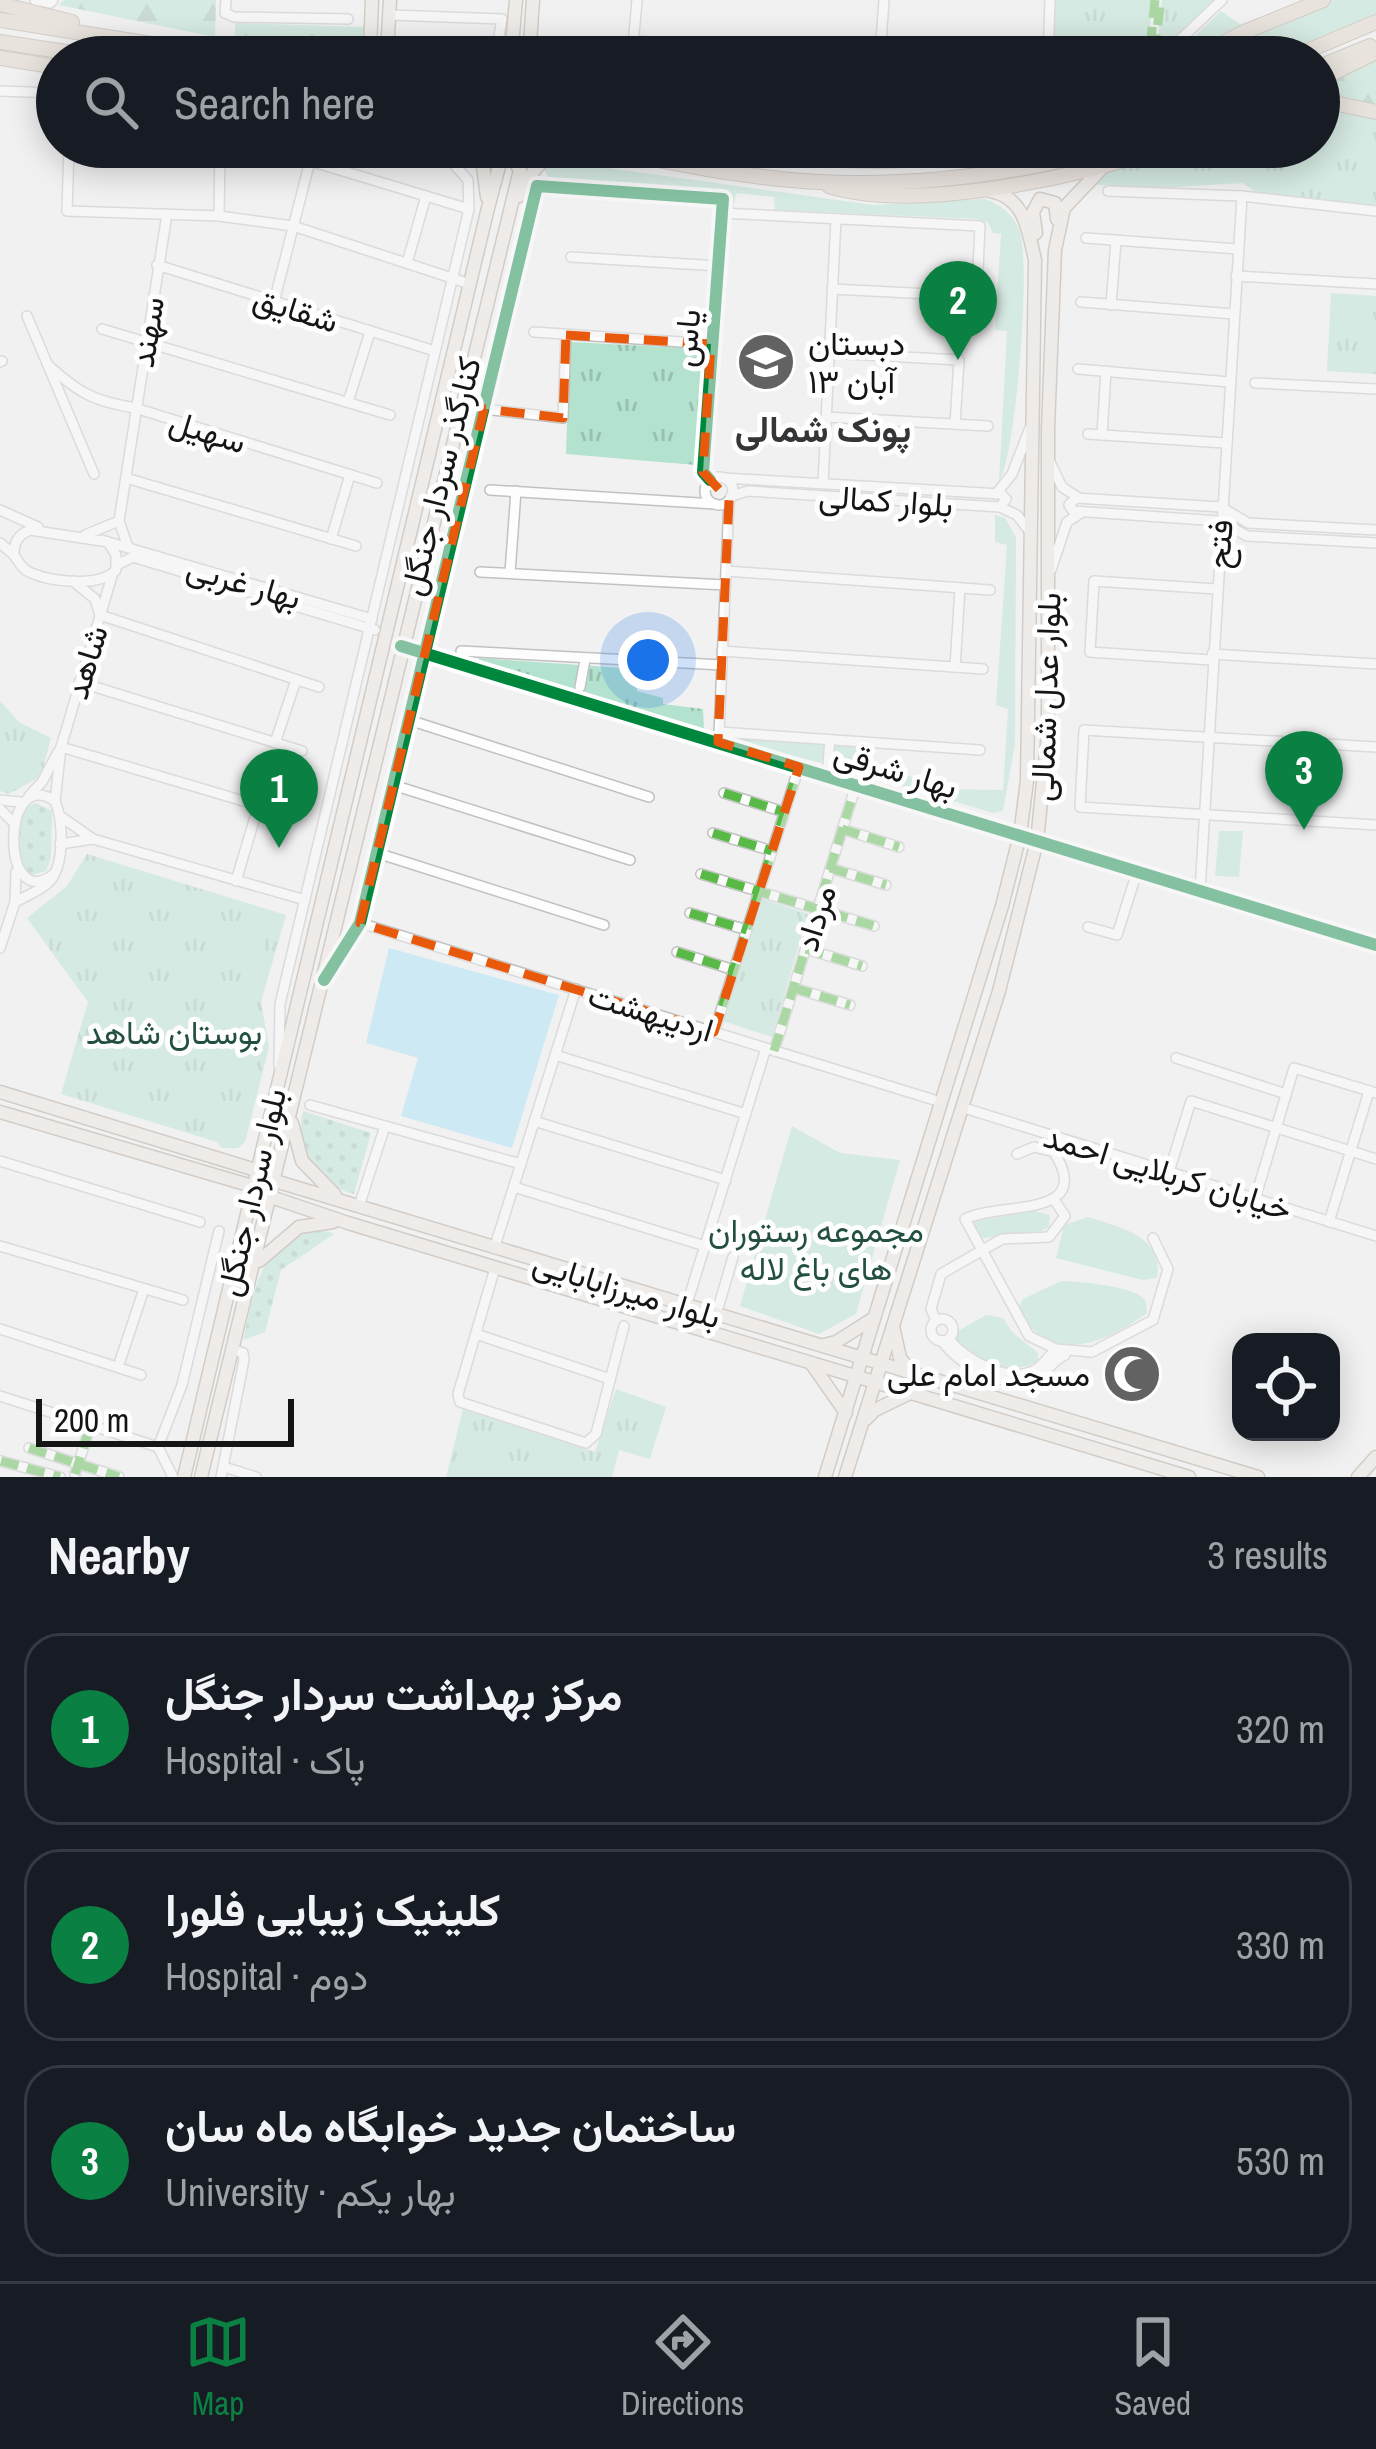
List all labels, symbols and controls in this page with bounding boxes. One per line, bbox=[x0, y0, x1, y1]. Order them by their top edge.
search box bbox=[36, 36, 1340, 168]
icon: search bbox=[78, 69, 144, 135]
text: Search here bbox=[174, 72, 375, 133]
pin: 2 bbox=[919, 261, 997, 360]
street label: شقایق bbox=[248, 275, 344, 343]
street label: سهند bbox=[120, 293, 174, 371]
street label: یاس bbox=[662, 307, 710, 369]
place label: دبستان ۱۳ آبان bbox=[808, 321, 905, 403]
school or university icon: دبستان ۱۳ آبان bbox=[735, 331, 797, 393]
street label: کنارگذر سردار جنگل bbox=[389, 352, 491, 600]
street label: سهیل bbox=[164, 399, 252, 463]
district label: پونک شمالی bbox=[735, 405, 911, 454]
street label: بلوار کمالی bbox=[817, 473, 955, 527]
street label: فتح bbox=[1195, 518, 1244, 570]
street label: بهار غربی bbox=[182, 545, 306, 619]
street label: بلوار عدل شمالی bbox=[1019, 592, 1071, 802]
street label: شاهد bbox=[54, 620, 118, 704]
your location bbox=[618, 630, 678, 690]
street label: بهار شرقی bbox=[829, 729, 963, 809]
pin: 3 bbox=[1265, 731, 1343, 830]
pin: 1 bbox=[240, 749, 318, 848]
street label: مرداد bbox=[784, 880, 846, 956]
street label: اردیبهشت bbox=[583, 972, 719, 1052]
park label: بوستان شاهد bbox=[86, 1010, 262, 1054]
street label: بلوار سردار جنگل bbox=[206, 1084, 296, 1300]
street label: خیابان کربلایی احمد bbox=[1039, 1113, 1297, 1231]
park label: مجموعه رستوران های باغ لاله bbox=[708, 1208, 924, 1291]
street label: بلوار میرزابابایی bbox=[528, 1240, 726, 1338]
map controls bbox=[1232, 1333, 1340, 1441]
button: locate bbox=[1232, 1333, 1340, 1441]
mosque icon: مسجد امام علی bbox=[1101, 1343, 1163, 1405]
place label: مسجد امام علی bbox=[887, 1352, 1090, 1396]
scale bar bbox=[36, 1393, 294, 1446]
text: 200 m bbox=[54, 1398, 129, 1442]
text: Nearby bbox=[48, 1521, 190, 1590]
text: 3 results bbox=[1207, 1529, 1328, 1581]
text: مرکز بهداشت سردار جنگل bbox=[165, 1663, 622, 1724]
text: 1 bbox=[81, 1703, 99, 1755]
text: 320 m bbox=[1236, 1703, 1325, 1755]
text: Hospital · پاک bbox=[165, 1734, 366, 1786]
text: کلینیک زیبایی فلورا bbox=[165, 1879, 500, 1940]
text: 2 bbox=[81, 1919, 99, 1971]
text: 330 m bbox=[1236, 1919, 1325, 1971]
text: Hospital · دوم bbox=[165, 1950, 368, 2002]
text: ساختمان جدید خوابگاه ماه سان bbox=[165, 2095, 736, 2156]
text: 3 bbox=[81, 2135, 99, 2187]
text: 530 m bbox=[1236, 2135, 1325, 2187]
text: University · بهار یکم bbox=[165, 2166, 456, 2218]
tab: Map bbox=[185, 2309, 251, 2425]
tab: Directions bbox=[621, 2309, 744, 2425]
tab: Saved bbox=[1114, 2309, 1191, 2425]

